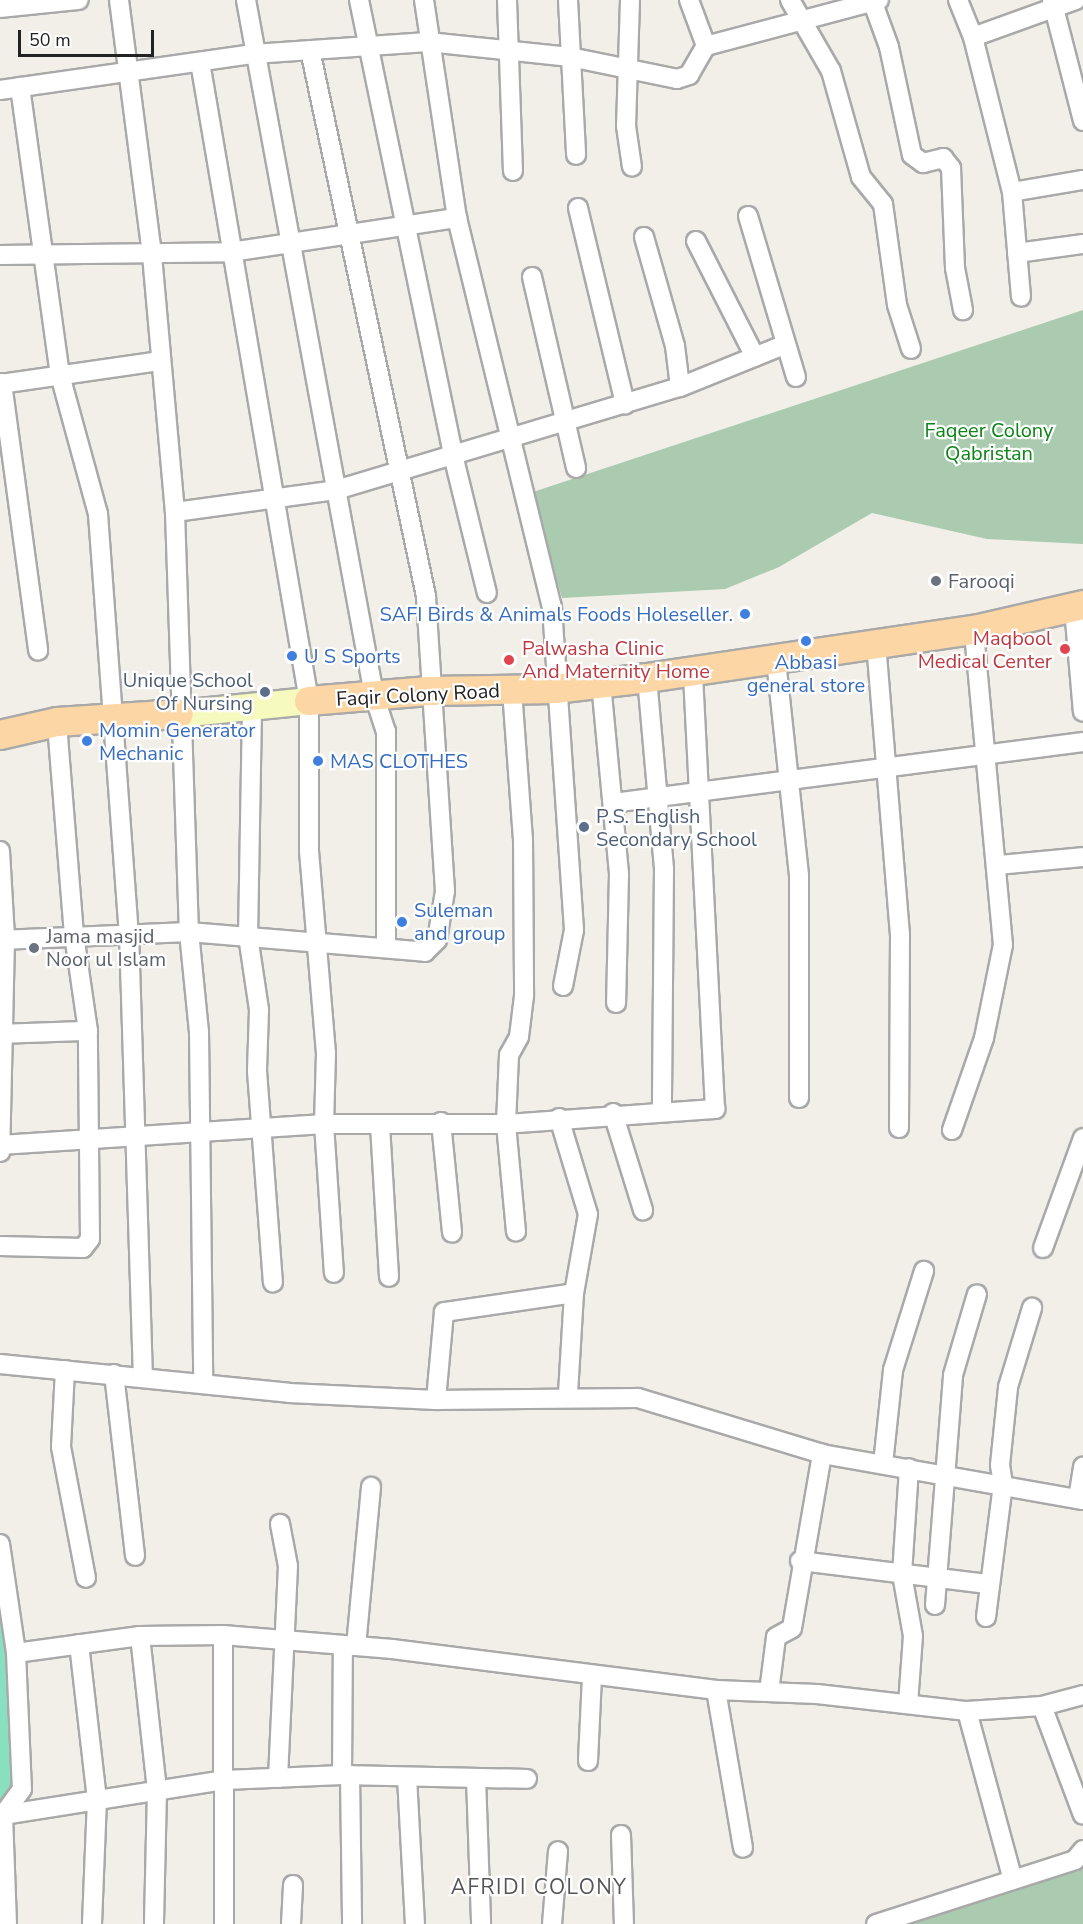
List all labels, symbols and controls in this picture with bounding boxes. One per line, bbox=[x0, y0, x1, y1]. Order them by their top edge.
scale bar bbox=[21, 18, 158, 56]
text: 50 m bbox=[29, 28, 71, 52]
park label: Faqeer Colony Qabristan bbox=[925, 419, 1053, 466]
place label: Farooqi bbox=[948, 569, 1015, 593]
marker: Farooqi bbox=[929, 574, 943, 588]
place label: SAFI Birds & Animals Foods Holeseller. bbox=[379, 602, 733, 626]
marker: SAFI Birds & Animals Foods Holeseller. bbox=[738, 607, 752, 621]
place label: Maqbool Medical Center bbox=[918, 626, 1052, 673]
marker: Abbasi general store bbox=[799, 634, 813, 648]
place label: Palwasha Clinic And Maternity Home bbox=[522, 636, 710, 683]
marker: Maqbool Medical Center bbox=[1056, 640, 1074, 658]
place label: U S Sports bbox=[304, 644, 401, 668]
marker: U S Sports bbox=[285, 649, 299, 663]
place label: Abbasi general store bbox=[747, 650, 865, 697]
marker: Palwasha Clinic And Maternity Home bbox=[500, 651, 518, 669]
place label: Unique School Of Nursing bbox=[123, 668, 253, 715]
street label: Faqir Colony Road bbox=[336, 679, 500, 711]
marker: Unique School Of Nursing bbox=[258, 685, 272, 699]
place label: Momin Generator Mechanic bbox=[99, 718, 255, 765]
marker: Momin Generator Mechanic bbox=[80, 734, 94, 748]
place label: MAS CLOTHES bbox=[330, 749, 468, 773]
marker: MAS CLOTHES bbox=[311, 754, 325, 768]
place label: P.S. English Secondary School bbox=[596, 804, 757, 851]
marker: P.S. English Secondary School bbox=[577, 820, 591, 834]
place label: Suleman and group bbox=[414, 898, 506, 945]
marker: Suleman and group bbox=[395, 915, 409, 929]
place label: Jama masjid Noor ul Islam bbox=[46, 924, 166, 971]
marker: Jama masjid Noor ul Islam bbox=[27, 941, 41, 955]
district label: AFRIDI COLONY bbox=[451, 1874, 627, 1900]

